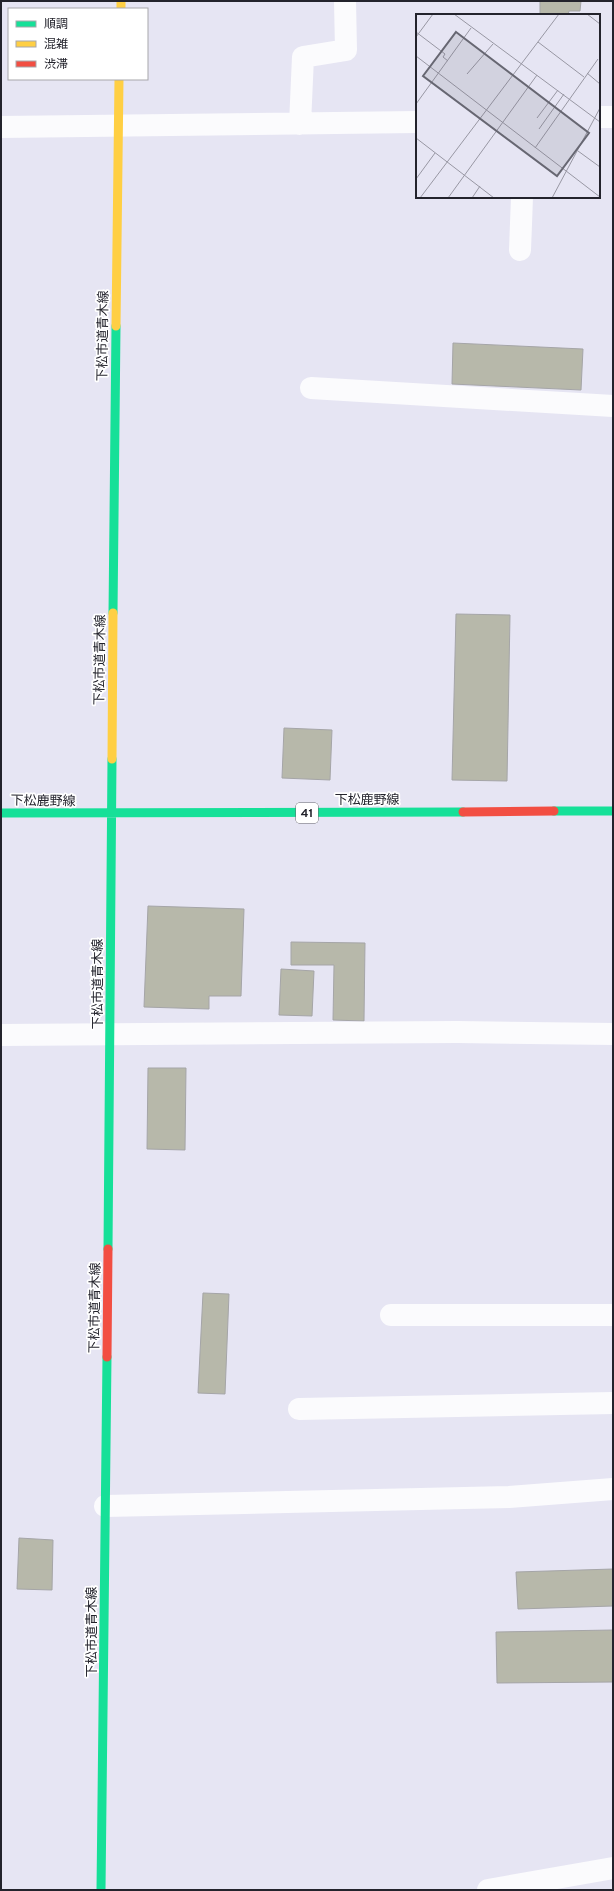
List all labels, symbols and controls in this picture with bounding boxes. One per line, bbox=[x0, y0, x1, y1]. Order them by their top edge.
legend bbox=[8, 8, 148, 80]
inset map bbox=[416, 14, 600, 198]
text: 順調 bbox=[44, 17, 68, 33]
text: 混雑 bbox=[44, 37, 68, 53]
text: 渋滞 bbox=[44, 57, 68, 73]
street label: 下松市道青木線 bbox=[94, 290, 113, 382]
street label: 下松市道青木線 bbox=[91, 614, 110, 706]
street label: 下松鹿野線 bbox=[10, 792, 76, 811]
street label: 下松鹿野線 bbox=[334, 792, 400, 809]
road number: 41 bbox=[296, 803, 318, 823]
street label: 下松市道青木線 bbox=[90, 938, 107, 1030]
street label: 下松市道青木線 bbox=[86, 1262, 105, 1354]
street label: 下松市道青木線 bbox=[84, 1586, 101, 1678]

